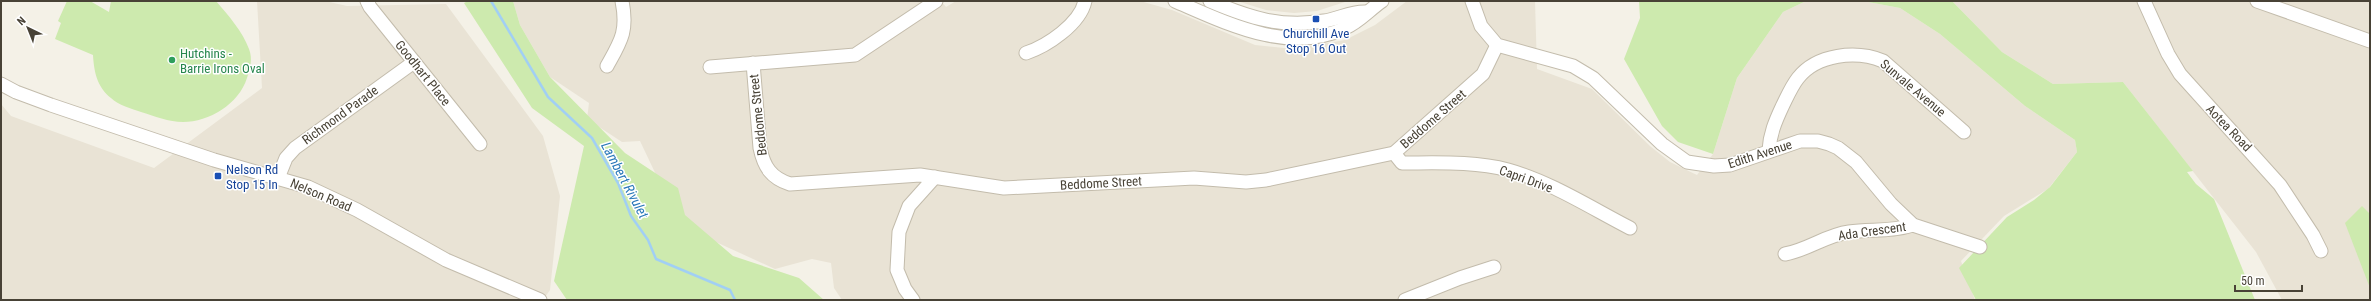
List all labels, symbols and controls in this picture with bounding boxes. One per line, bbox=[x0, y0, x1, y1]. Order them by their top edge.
north arrow bbox=[8, 8, 48, 48]
text: N bbox=[15, 14, 29, 28]
marker: Churchill Ave Stop 16 Out bbox=[1311, 14, 1321, 24]
place label: Churchill Ave Stop 16 Out bbox=[1283, 26, 1349, 56]
street label: Goodhart Place bbox=[392, 37, 454, 109]
place label: Hutchins - Barrie Irons Oval bbox=[180, 46, 265, 76]
marker: Hutchins - Barrie Irons Oval bbox=[167, 55, 177, 65]
street label: Sunvale Avenue bbox=[1877, 56, 1949, 120]
street label: Beddome Street bbox=[746, 73, 770, 157]
street label: Richmond Parade bbox=[299, 82, 381, 148]
street label: Beddome Street bbox=[1397, 86, 1469, 152]
street label: Aotea Road bbox=[2203, 101, 2255, 155]
street label: Edith Avenue bbox=[1726, 137, 1794, 171]
water label: Lambert Rivulet bbox=[598, 139, 652, 222]
place label: Nelson Rd Stop 15 In bbox=[226, 162, 278, 192]
street label: Capri Drive bbox=[1497, 162, 1555, 196]
marker: Nelson Rd Stop 15 In bbox=[213, 171, 223, 181]
street label: Beddome Street bbox=[1060, 173, 1142, 193]
street label: Nelson Road bbox=[288, 175, 354, 215]
street label: Ada Crescent bbox=[1837, 219, 1907, 243]
scale bar bbox=[2235, 267, 2302, 293]
text: 50 m bbox=[2241, 274, 2265, 288]

